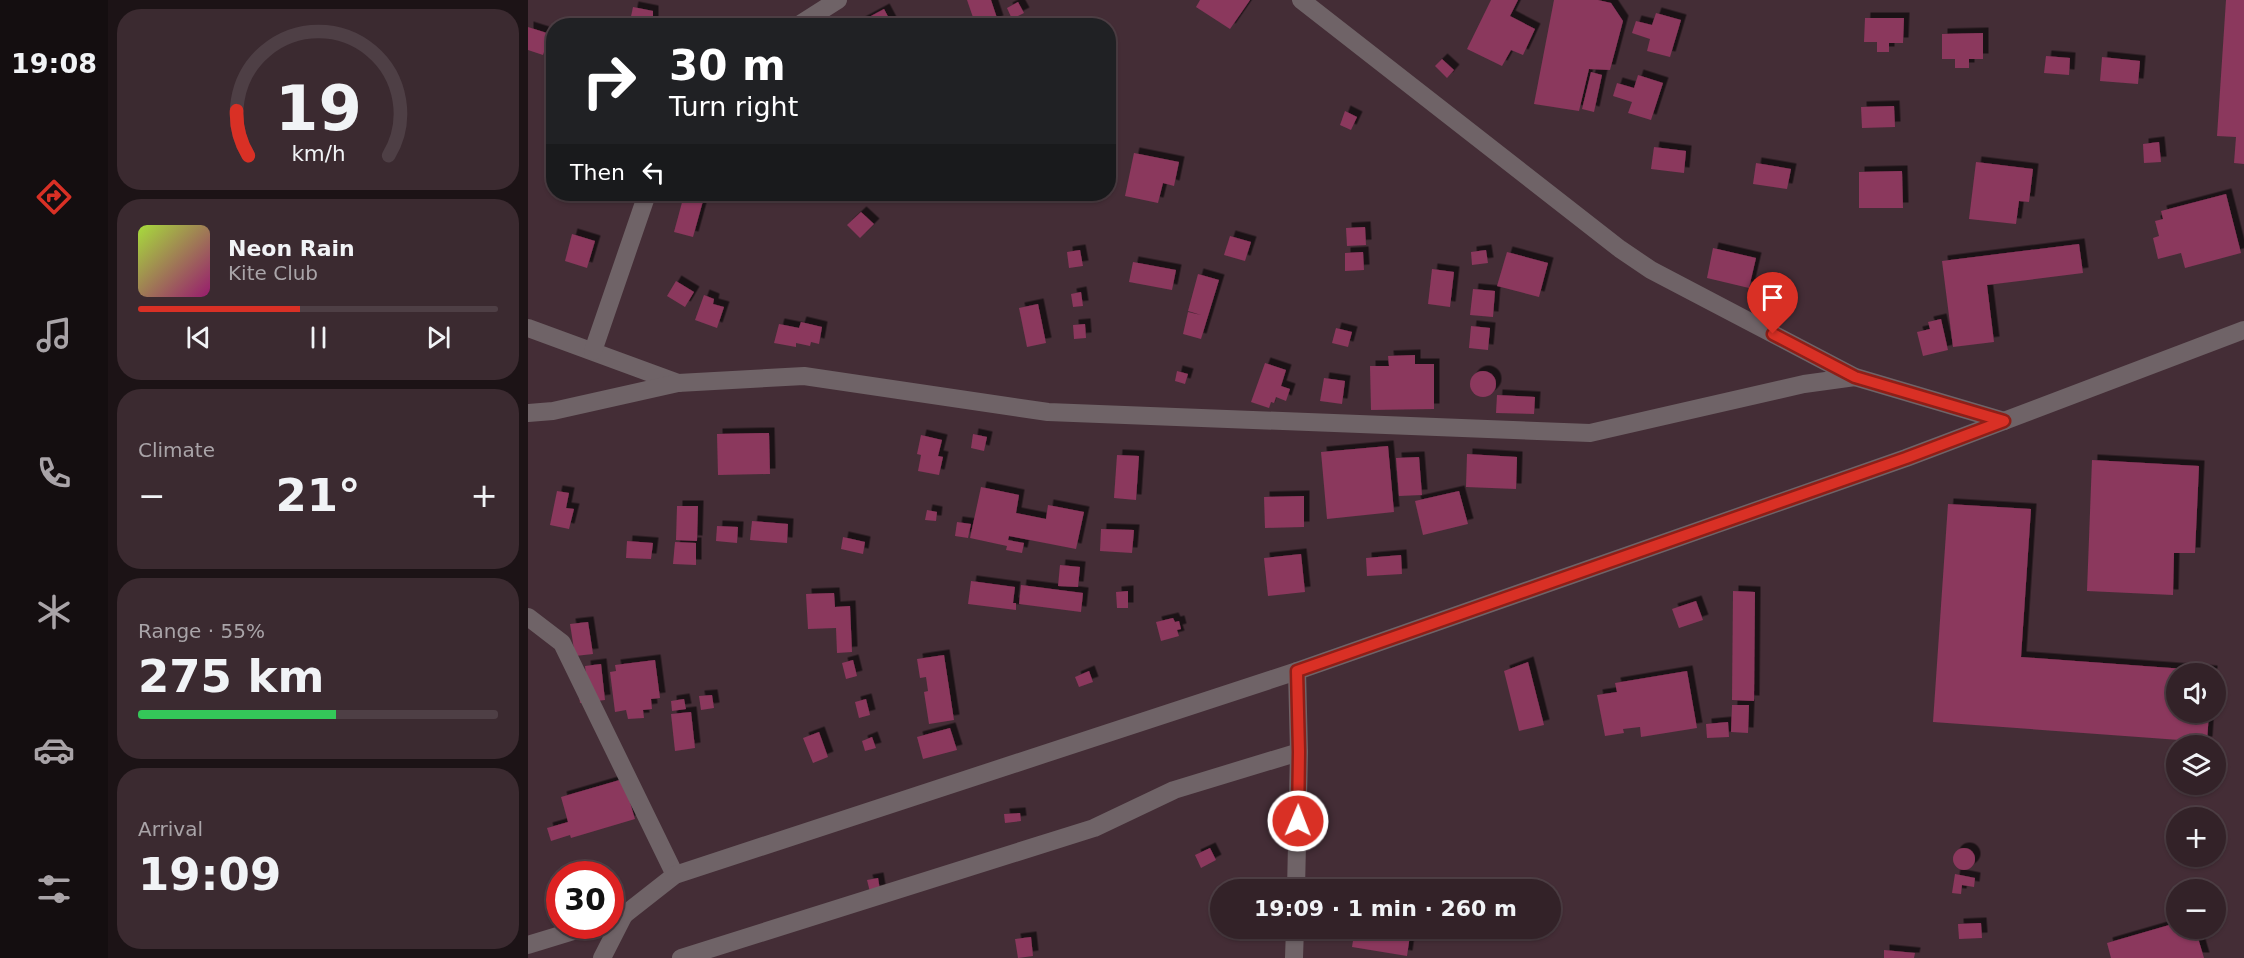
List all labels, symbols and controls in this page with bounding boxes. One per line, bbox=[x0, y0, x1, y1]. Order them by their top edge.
text: 30 m bbox=[669, 41, 786, 90]
icon: right bbox=[570, 42, 648, 120]
text: 19:08 bbox=[11, 48, 97, 79]
text: 19 bbox=[275, 73, 361, 146]
text: Turn right bbox=[669, 91, 798, 122]
text: km/h bbox=[291, 142, 345, 167]
icon: left bbox=[637, 156, 670, 189]
text: Then bbox=[570, 160, 625, 185]
icon: directions bbox=[33, 176, 75, 218]
text: Neon Rain bbox=[228, 236, 355, 261]
text: Kite Club bbox=[228, 261, 318, 285]
pin bbox=[1747, 272, 1798, 334]
icon: arrive bbox=[1756, 281, 1789, 314]
icon: music bbox=[33, 314, 75, 356]
icon: previous bbox=[182, 321, 215, 354]
icon: pause bbox=[302, 321, 335, 354]
icon: next bbox=[422, 321, 455, 354]
text: Climate bbox=[138, 438, 215, 462]
icon: phone bbox=[33, 452, 75, 494]
text: 21° bbox=[275, 469, 361, 522]
text: − bbox=[138, 476, 166, 515]
text: + bbox=[470, 476, 498, 515]
icon: climate bbox=[33, 591, 75, 633]
text: Range · 55% bbox=[138, 619, 265, 643]
text: 275 km bbox=[138, 650, 324, 703]
map controls bbox=[2166, 663, 2226, 939]
button: sound bbox=[2166, 663, 2226, 723]
icon: car bbox=[33, 729, 75, 771]
button: layers bbox=[2166, 735, 2226, 795]
position arrow bbox=[1266, 789, 1330, 853]
button: + bbox=[2166, 807, 2226, 867]
text: Arrival bbox=[138, 817, 203, 841]
text: 19:09 bbox=[138, 848, 281, 901]
speed limit sign: 30 bbox=[546, 861, 624, 939]
icon: filters bbox=[33, 868, 75, 910]
button: − bbox=[2166, 879, 2226, 939]
text: 19:09 · 1 min · 260 m bbox=[1254, 896, 1517, 921]

